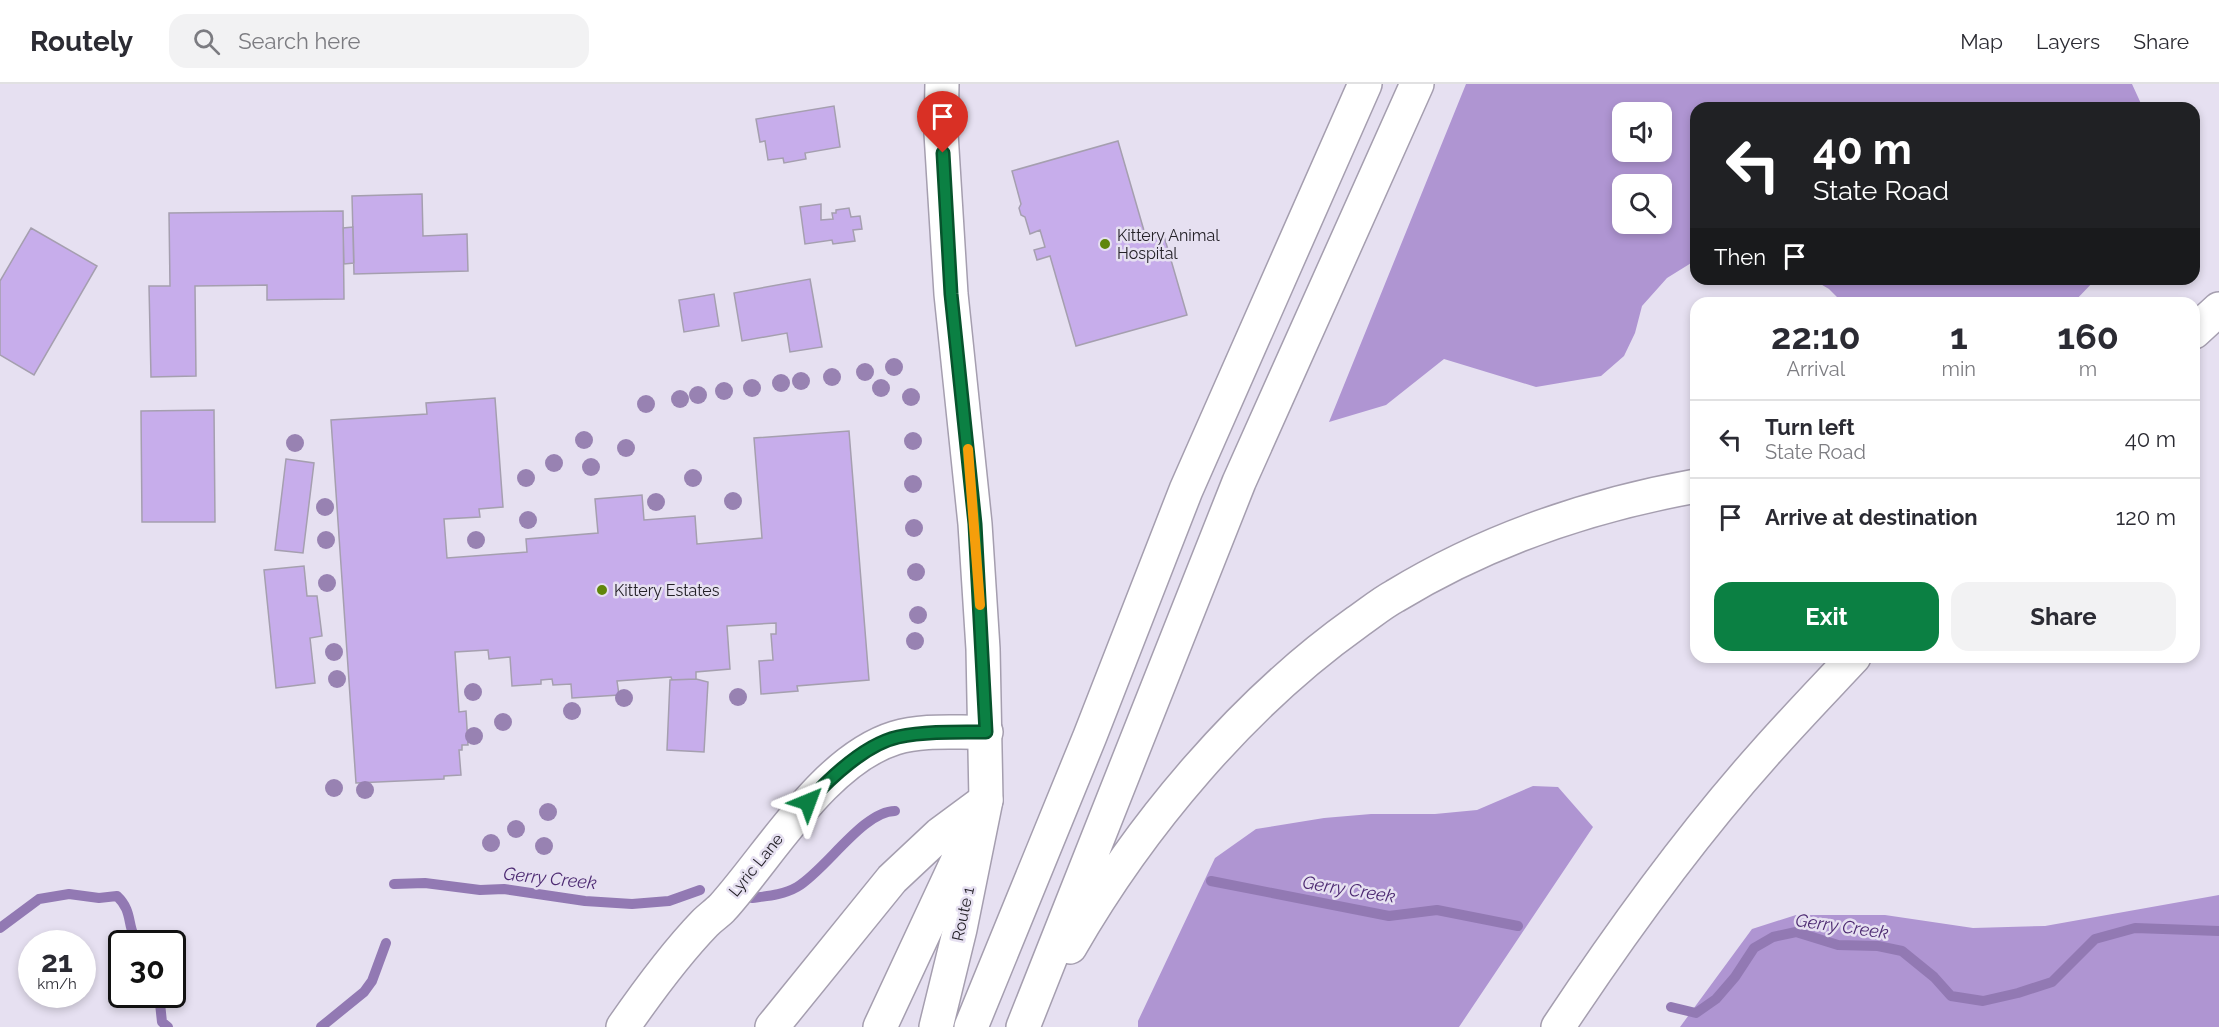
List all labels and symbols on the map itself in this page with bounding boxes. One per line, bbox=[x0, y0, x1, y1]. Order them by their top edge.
pin bbox=[917, 91, 968, 153]
place label: Kittery Animal Hospital bbox=[1117, 226, 1220, 263]
marker: Kittery Animal Hospital bbox=[1098, 237, 1112, 251]
place label: Kittery Estates bbox=[614, 581, 720, 600]
marker: Kittery Estates bbox=[595, 583, 609, 597]
position arrow bbox=[776, 770, 840, 834]
street label: Lyric Lane bbox=[725, 830, 787, 900]
water label: Gerry Creek bbox=[502, 863, 598, 893]
water label: Gerry Creek bbox=[1301, 871, 1397, 907]
street label: Route 1 bbox=[948, 885, 978, 943]
water label: Gerry Creek bbox=[1794, 909, 1890, 943]
speed limit sign: 30 bbox=[108, 930, 186, 1008]

